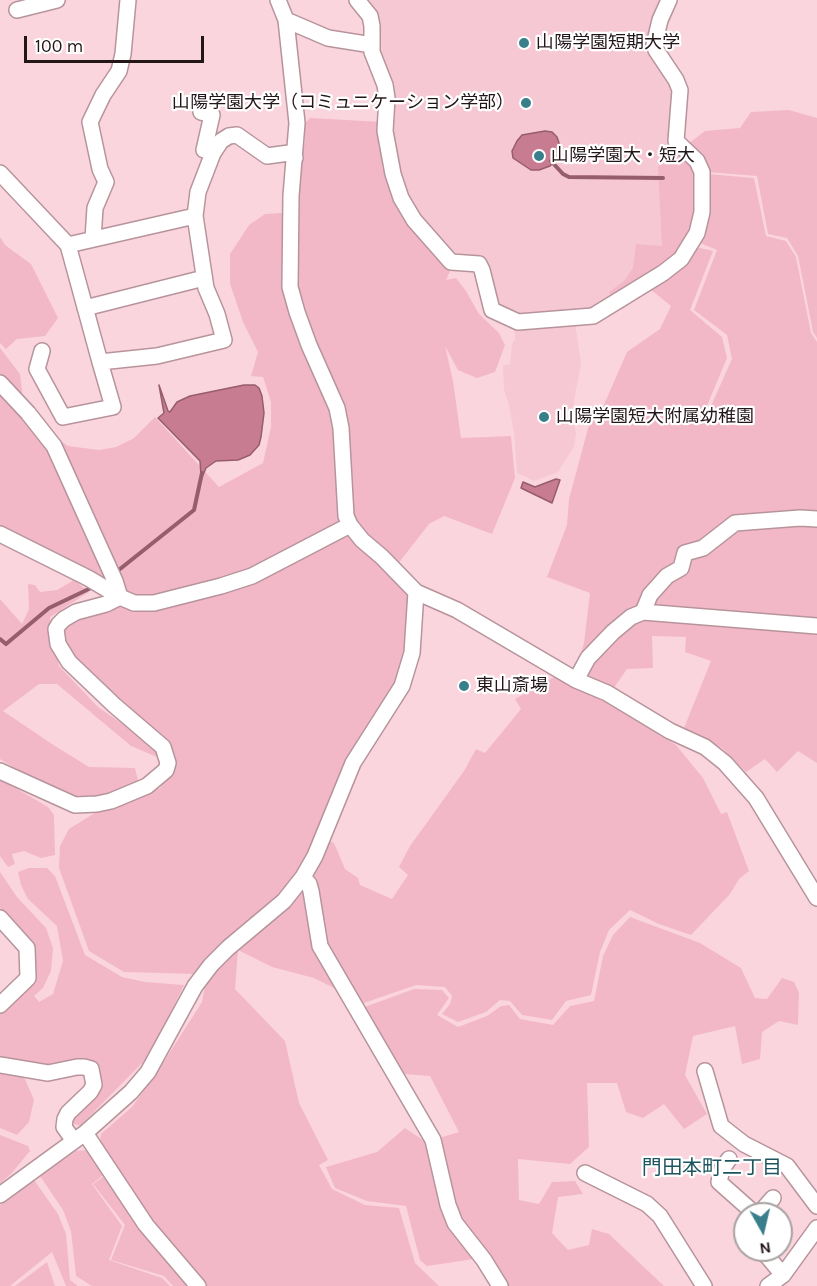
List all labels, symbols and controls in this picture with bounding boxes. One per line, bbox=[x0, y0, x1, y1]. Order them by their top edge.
scale bar bbox=[27, 24, 207, 62]
place label: 山陽学園短期大学 bbox=[536, 32, 680, 54]
text: 100 m bbox=[35, 35, 83, 57]
marker: 山陽学園短期大学 bbox=[517, 36, 531, 50]
place label: 山陽学園大学（コミュニケーション学部） bbox=[172, 92, 514, 114]
marker: 山陽学園大学（コミュニケーション学部） bbox=[519, 96, 533, 110]
place label: 山陽学園大・短大 bbox=[551, 145, 695, 167]
marker: 山陽学園大・短大 bbox=[532, 149, 546, 163]
place label: 山陽学園短大附属幼稚園 bbox=[556, 406, 754, 428]
marker: 山陽学園短大附属幼稚園 bbox=[537, 410, 551, 424]
place label: 東山斎場 bbox=[476, 675, 548, 697]
marker: 東山斎場 bbox=[457, 679, 471, 693]
district label: 門田本町二丁目 bbox=[642, 1156, 782, 1180]
north arrow bbox=[733, 1202, 793, 1262]
text: N bbox=[758, 1238, 772, 1259]

